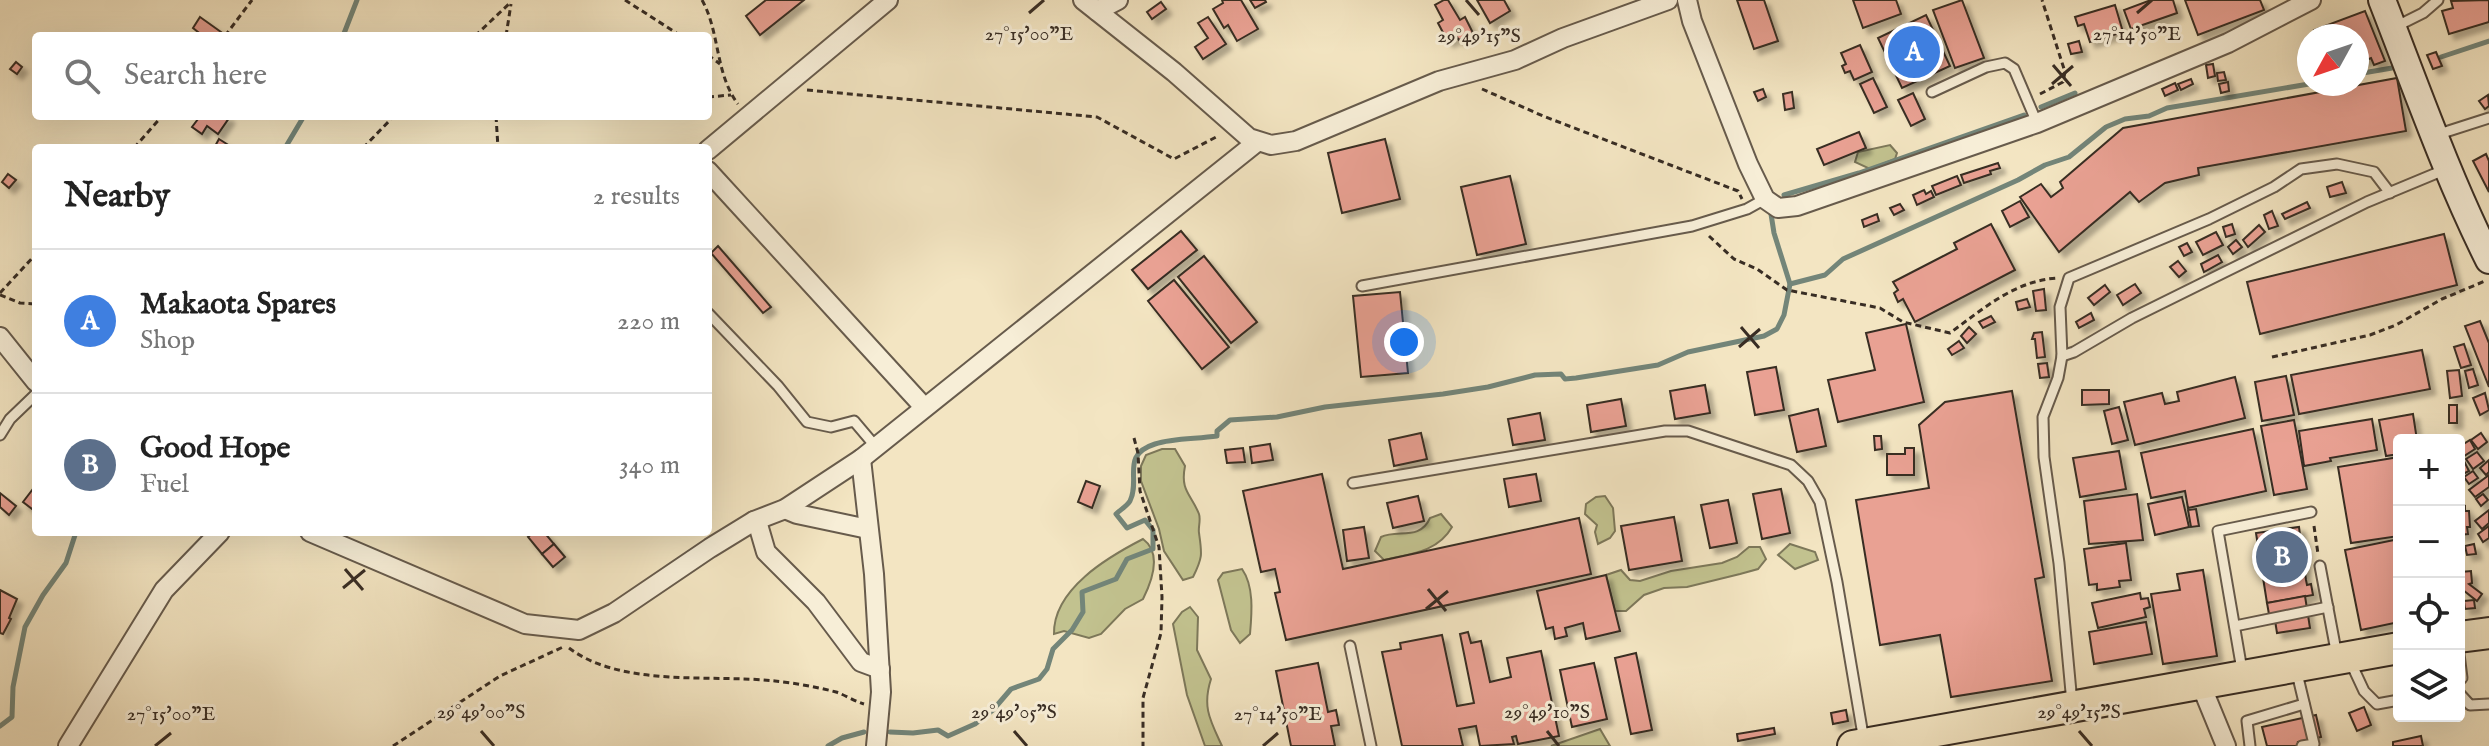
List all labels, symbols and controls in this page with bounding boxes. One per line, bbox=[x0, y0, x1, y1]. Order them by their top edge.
text: 27°15'00"E bbox=[985, 22, 1073, 47]
pin: A bbox=[1888, 22, 1940, 82]
text: 27°14'50"E bbox=[2093, 22, 2181, 47]
text: 29°49'15"S bbox=[1437, 24, 1521, 49]
north arrow bbox=[2297, 24, 2369, 96]
search box bbox=[32, 32, 712, 120]
icon: search bbox=[60, 54, 104, 98]
text: Search here bbox=[124, 57, 267, 95]
text: Nearby bbox=[64, 175, 170, 218]
text: 2 results bbox=[593, 180, 680, 213]
text: Makaota Spares bbox=[140, 286, 336, 324]
text: A bbox=[81, 305, 99, 338]
text: 220 m bbox=[617, 305, 680, 338]
your location bbox=[1384, 322, 1424, 362]
text: Shop bbox=[140, 324, 195, 357]
text: Good Hope bbox=[140, 430, 290, 468]
map controls bbox=[2393, 434, 2465, 722]
button: + bbox=[2393, 434, 2465, 506]
text: B bbox=[81, 449, 99, 482]
text: 340 m bbox=[619, 449, 680, 482]
text: Fuel bbox=[140, 468, 189, 501]
button: − bbox=[2393, 506, 2465, 578]
pin: B bbox=[2256, 527, 2308, 587]
button: locate bbox=[2393, 578, 2465, 650]
button: layers bbox=[2393, 650, 2465, 722]
text: 29°49'00"S bbox=[437, 700, 525, 725]
text: 29°49'05"S bbox=[971, 700, 1057, 725]
text: 29°49'10"S bbox=[1504, 700, 1590, 725]
text: 29°49'15"S bbox=[2037, 700, 2121, 725]
text: 27°15'00"E bbox=[127, 702, 215, 727]
text: 27°14'50"E bbox=[1234, 702, 1322, 727]

